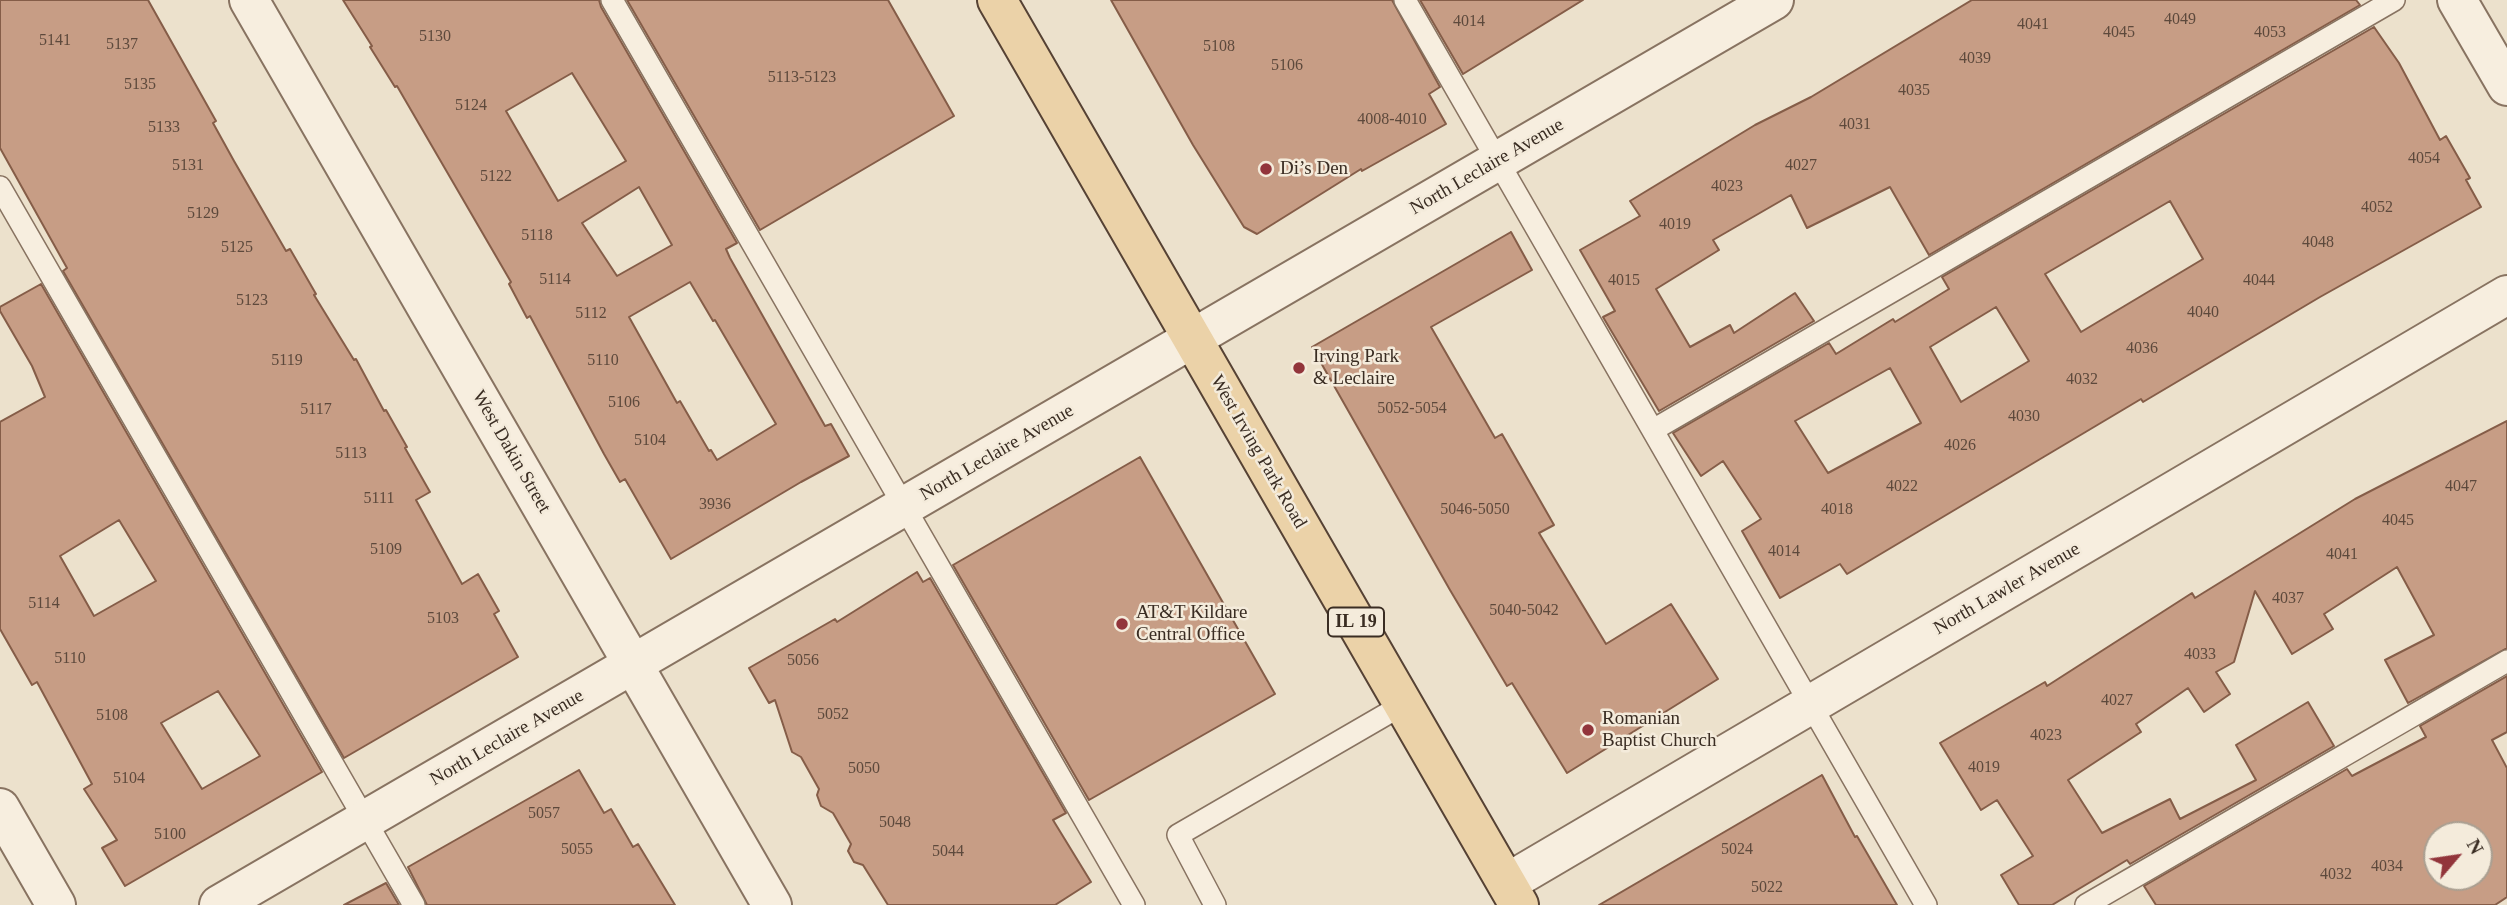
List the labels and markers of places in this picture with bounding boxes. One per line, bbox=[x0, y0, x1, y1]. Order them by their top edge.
place label: Di’s Den bbox=[1280, 158, 1348, 180]
marker: Di’s Den bbox=[1258, 161, 1274, 177]
place label: Irving Park & Leclaire bbox=[1313, 346, 1399, 390]
marker: Irving Park & Leclaire bbox=[1291, 360, 1307, 376]
place label: AT&T Kildare Central Office bbox=[1136, 602, 1247, 646]
marker: AT&T Kildare Central Office bbox=[1114, 616, 1130, 632]
place label: Romanian Baptist Church bbox=[1602, 708, 1717, 752]
marker: Romanian Baptist Church bbox=[1580, 722, 1596, 738]

